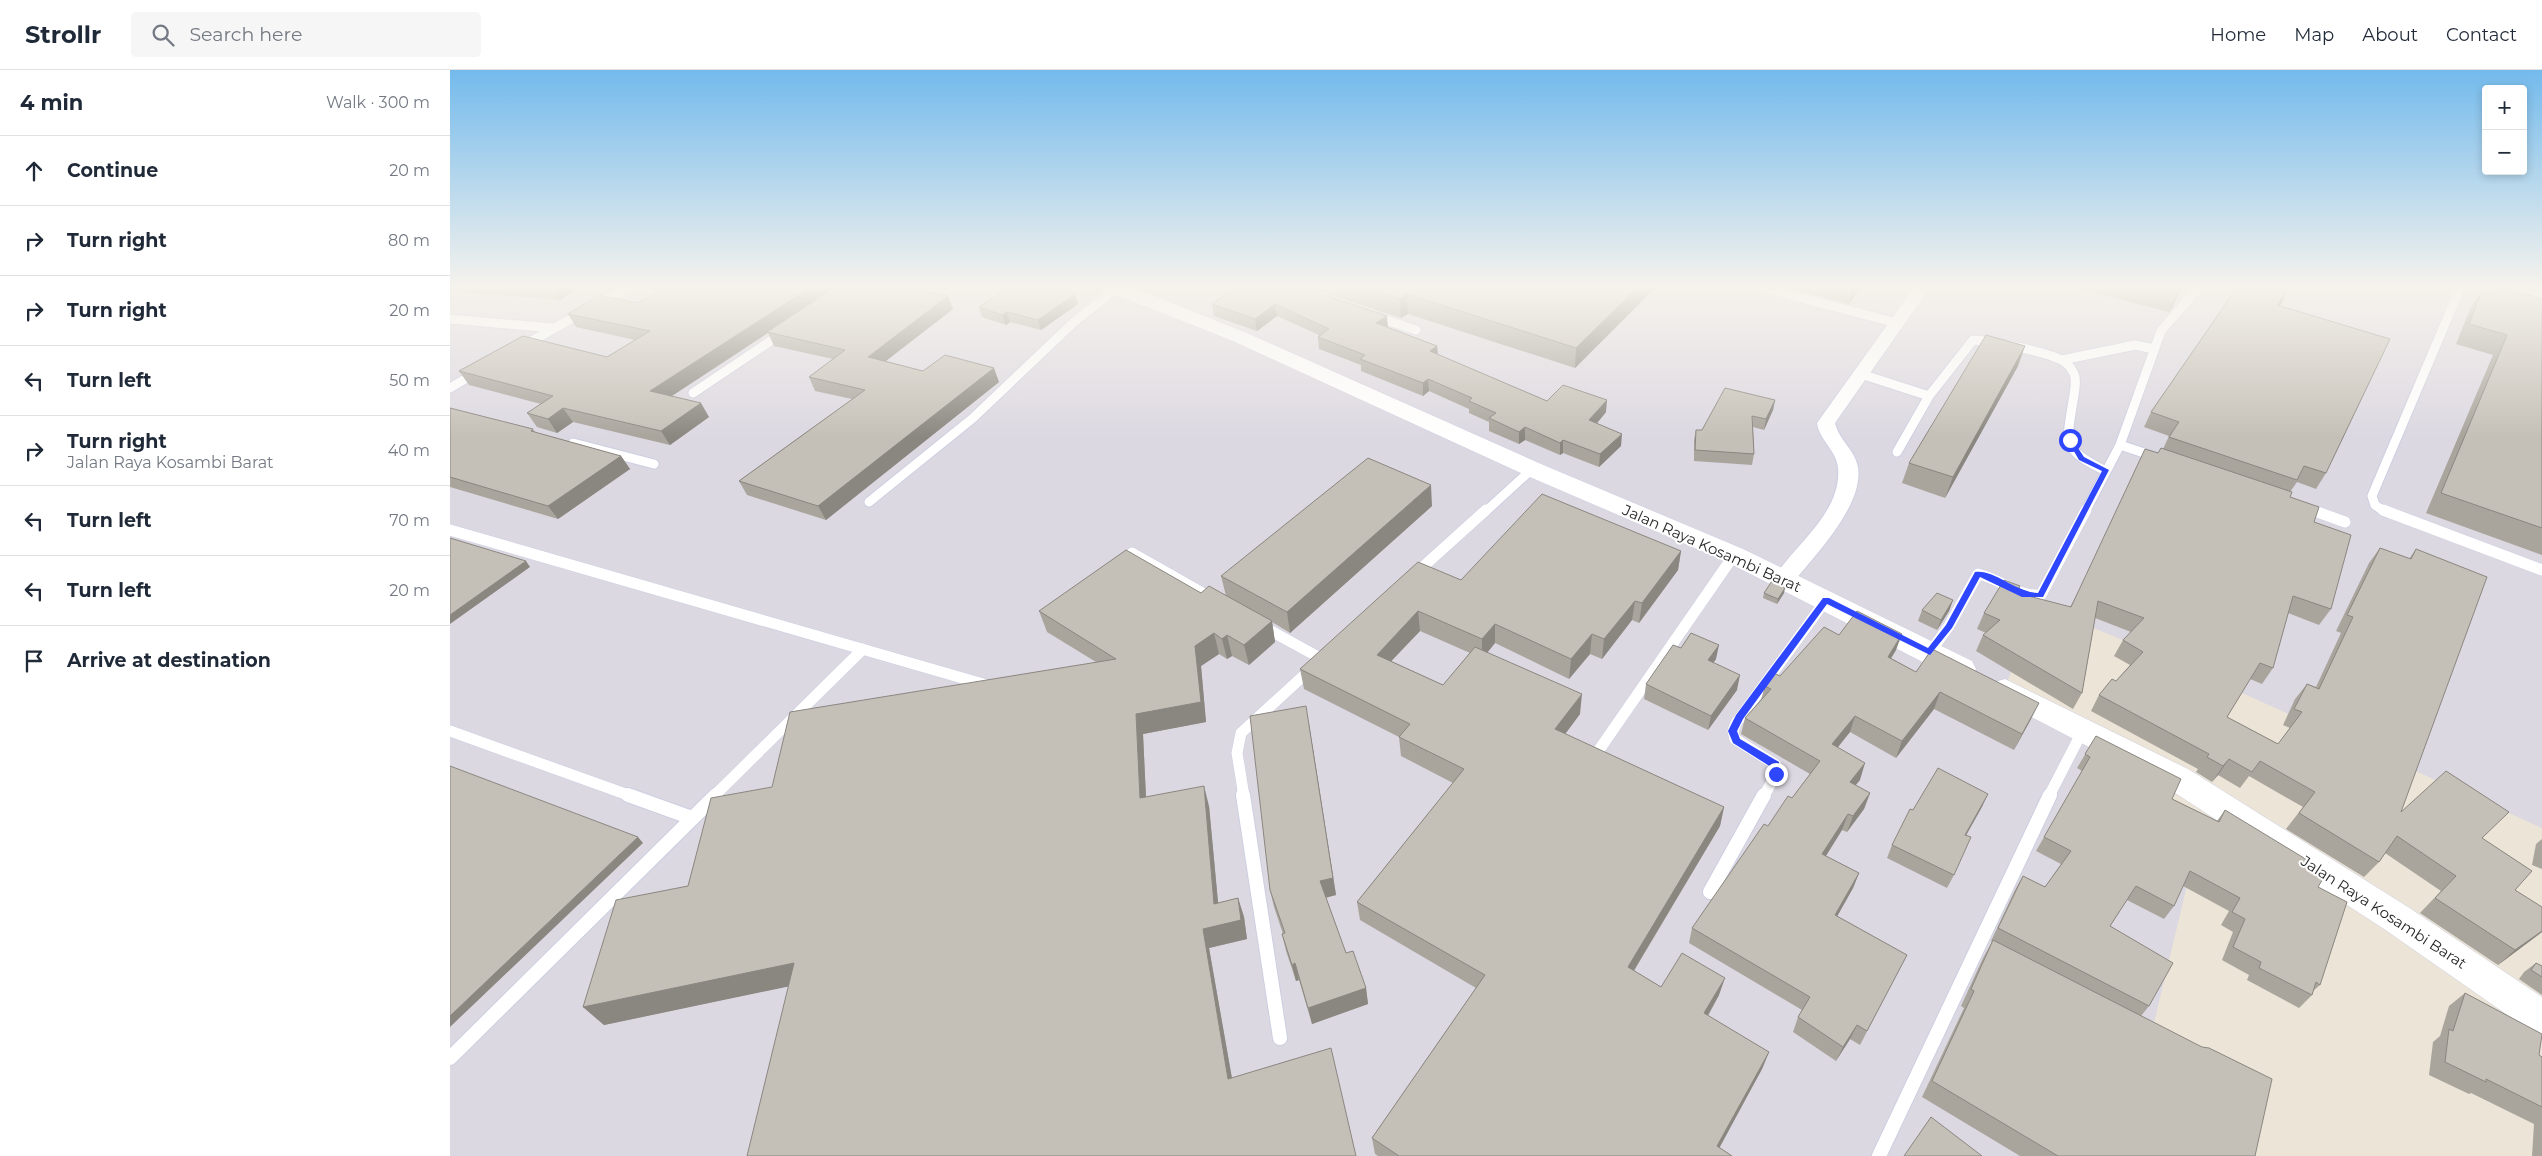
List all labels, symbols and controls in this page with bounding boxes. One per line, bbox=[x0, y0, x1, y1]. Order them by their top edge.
search box bbox=[131, 12, 481, 57]
text: Strollr bbox=[25, 20, 101, 49]
icon: search bbox=[149, 21, 177, 49]
text: Search here bbox=[189, 23, 302, 46]
text: Home bbox=[2210, 24, 2266, 46]
text: Map bbox=[2294, 24, 2334, 46]
text: About bbox=[2362, 24, 2418, 46]
text: Contact bbox=[2446, 24, 2517, 46]
map controls bbox=[2482, 85, 2527, 175]
button: + bbox=[2482, 85, 2527, 130]
text: 4 min bbox=[20, 90, 83, 115]
text: Walk · 300 m bbox=[326, 93, 430, 112]
button: − bbox=[2482, 130, 2527, 175]
icon: ahead bbox=[20, 157, 48, 185]
text: Continue bbox=[67, 159, 158, 182]
text: 20 m bbox=[389, 161, 430, 180]
icon: right bbox=[20, 227, 48, 255]
text: Turn right bbox=[67, 229, 167, 252]
text: 80 m bbox=[388, 231, 430, 250]
icon: right bbox=[20, 297, 48, 325]
text: Turn right bbox=[67, 299, 167, 322]
text: 20 m bbox=[389, 301, 430, 320]
icon: left bbox=[20, 367, 48, 395]
text: Turn left bbox=[67, 369, 152, 392]
text: 50 m bbox=[389, 371, 430, 390]
route start bbox=[2059, 429, 2082, 452]
text: Turn right bbox=[67, 430, 167, 453]
icon: right bbox=[20, 437, 48, 465]
text: 40 m bbox=[388, 441, 430, 460]
text: Jalan Raya Kosambi Barat bbox=[67, 453, 274, 472]
street label: Jalan Raya Kosambi Barat bbox=[1619, 500, 1804, 596]
icon: left bbox=[20, 507, 48, 535]
text: Turn left bbox=[67, 509, 152, 532]
text: 70 m bbox=[389, 511, 430, 530]
icon: left bbox=[20, 577, 48, 605]
text: Turn left bbox=[67, 579, 152, 602]
text: 20 m bbox=[389, 581, 430, 600]
icon: arrive bbox=[20, 647, 48, 675]
text: Arrive at destination bbox=[67, 649, 271, 672]
route end bbox=[1765, 763, 1788, 786]
street label: Jalan Raya Kosambi Barat bbox=[2297, 851, 2470, 973]

